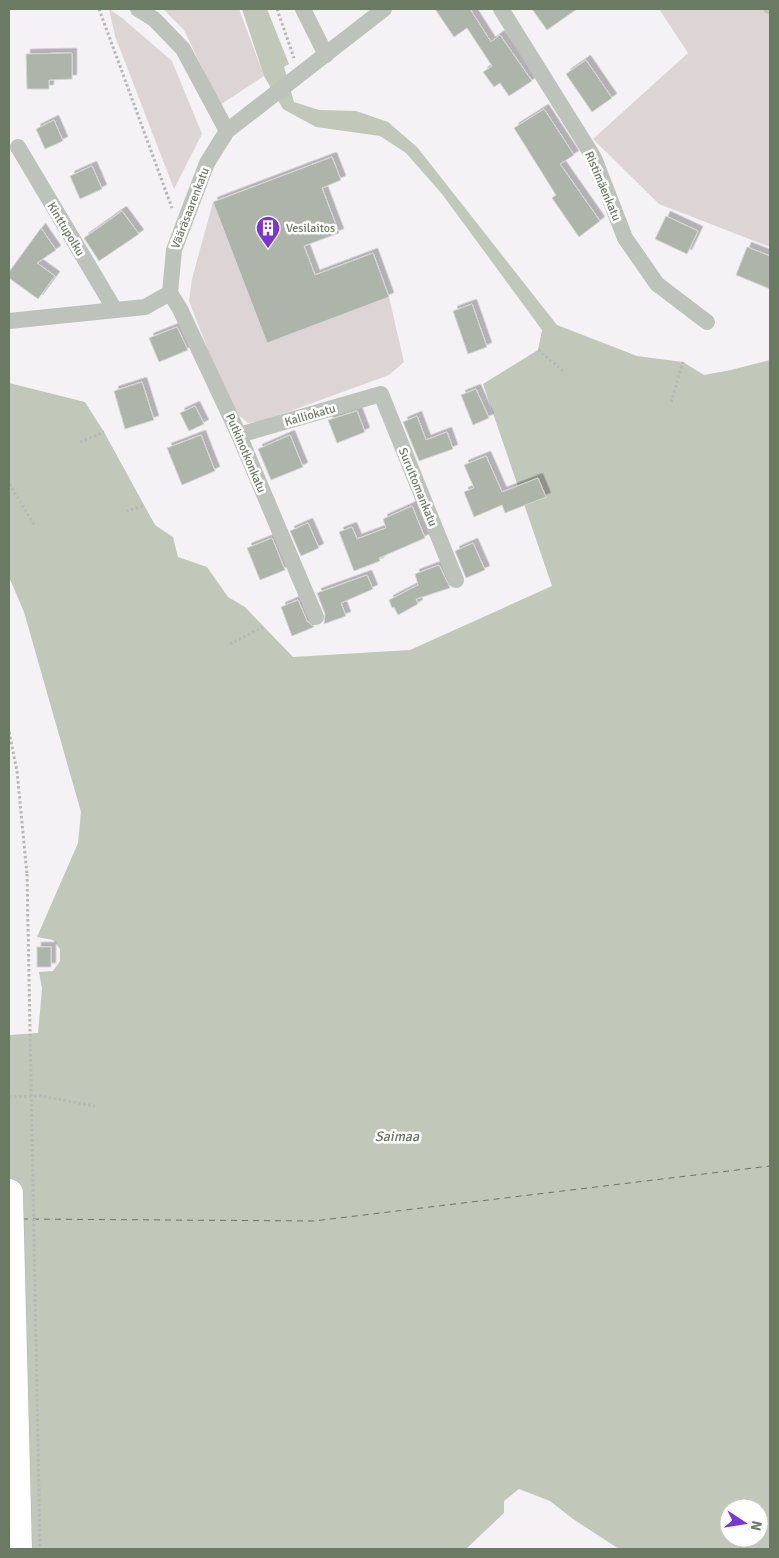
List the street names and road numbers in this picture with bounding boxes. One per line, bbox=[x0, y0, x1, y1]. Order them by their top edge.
street label: Ristimäenkatu bbox=[581, 149, 624, 223]
street label: Vääräsaarenkatu bbox=[168, 165, 213, 251]
street label: Kinttupolku bbox=[44, 199, 88, 259]
street label: Kalliokatu bbox=[283, 401, 337, 430]
street label: Putkinotkonkatu bbox=[222, 411, 269, 495]
street label: Suruttomankatu bbox=[395, 446, 440, 529]

